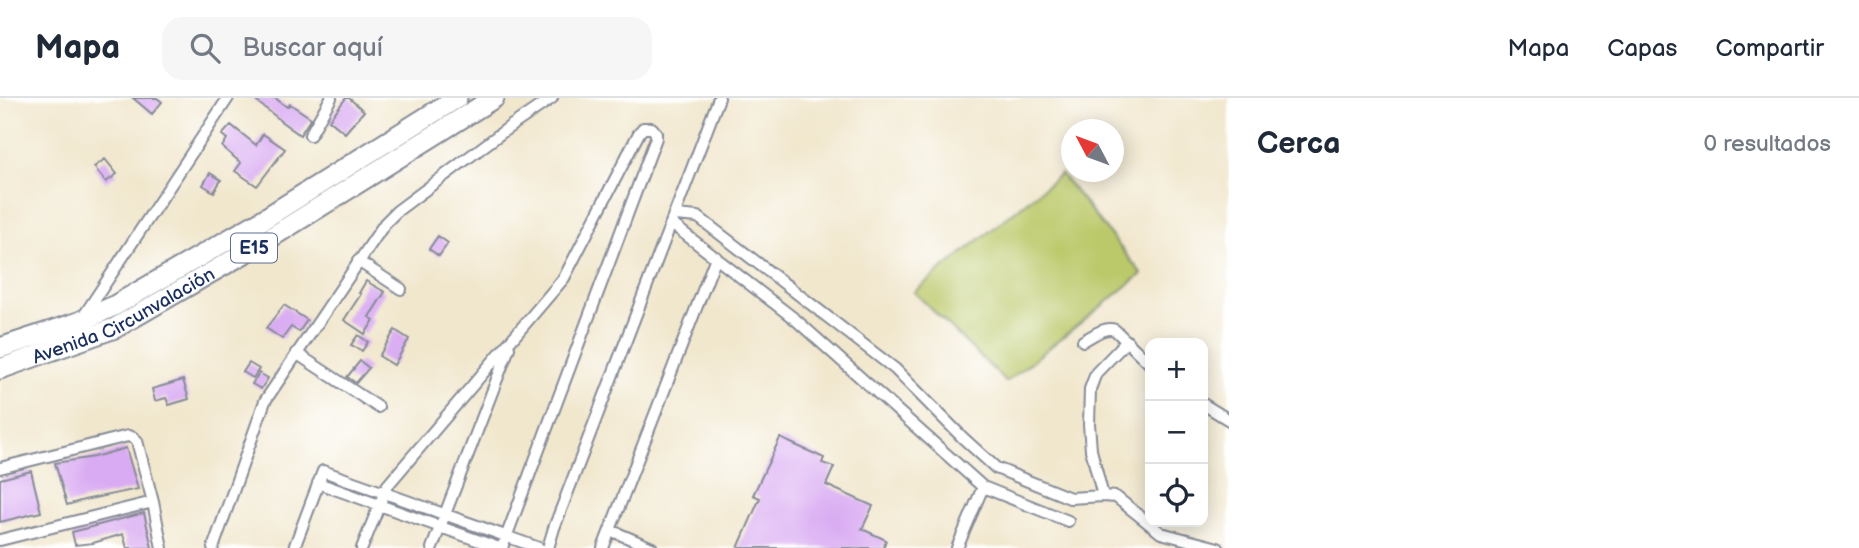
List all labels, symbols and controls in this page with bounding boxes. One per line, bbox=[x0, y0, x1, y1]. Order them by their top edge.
search box bbox=[162, 17, 652, 80]
text: Mapa bbox=[35, 28, 120, 68]
icon: search bbox=[186, 29, 224, 67]
text: Buscar aquí bbox=[242, 33, 383, 64]
text: Mapa bbox=[1508, 34, 1569, 63]
text: Capas bbox=[1607, 34, 1677, 63]
text: Compartir bbox=[1715, 34, 1824, 63]
north arrow bbox=[1061, 119, 1124, 182]
text: Cerca bbox=[1257, 126, 1340, 162]
text: 0 resultados bbox=[1703, 130, 1831, 158]
road number: E15 bbox=[231, 233, 277, 262]
street label: Avenida Circunvalación bbox=[30, 263, 219, 369]
map controls bbox=[1145, 338, 1208, 527]
button: + bbox=[1145, 338, 1208, 401]
button: − bbox=[1145, 401, 1208, 464]
button: locate bbox=[1145, 464, 1208, 527]

